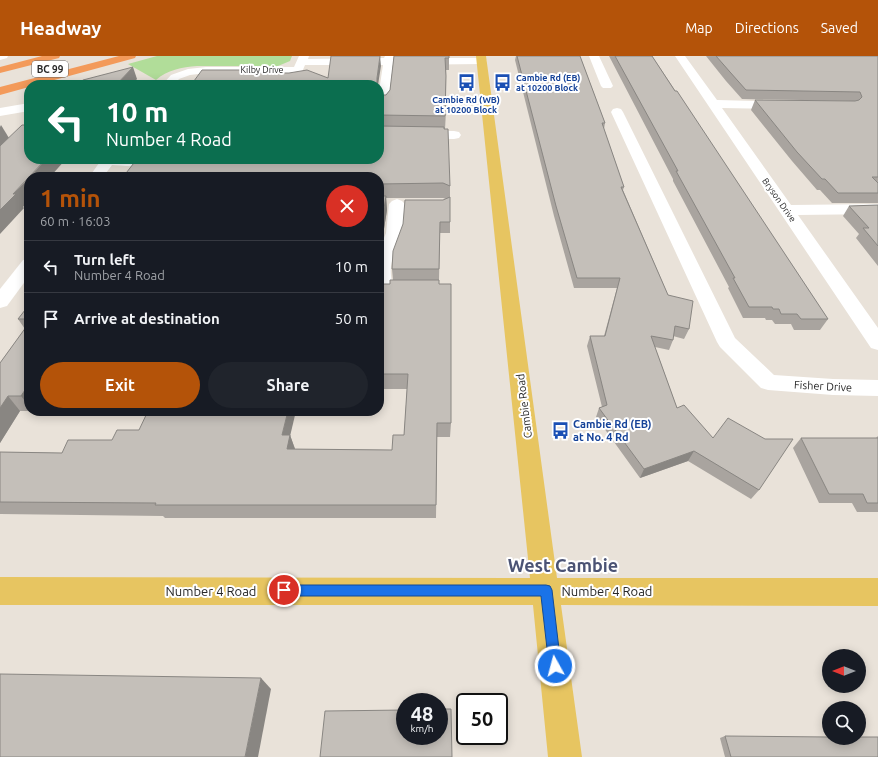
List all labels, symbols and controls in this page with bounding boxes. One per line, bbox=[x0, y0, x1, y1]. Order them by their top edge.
text: Headway bbox=[20, 17, 101, 39]
text: Map bbox=[685, 20, 713, 36]
text: Directions bbox=[735, 20, 799, 36]
text: Saved bbox=[821, 20, 858, 36]
road number: BC 99 bbox=[32, 61, 68, 77]
street label: Kilby Drive bbox=[240, 65, 284, 75]
bus stop icon: Cambie Rd (WB) at 10200 Block bbox=[456, 73, 476, 93]
bus stop icon: Cambie Rd (EB) at 10200 Block bbox=[493, 73, 513, 93]
place label: Cambie Rd (EB) at 10200 Block bbox=[516, 73, 580, 93]
place label: Cambie Rd (WB) at 10200 Block bbox=[432, 95, 500, 115]
icon: left bbox=[40, 96, 92, 148]
text: 10 m bbox=[106, 96, 168, 127]
text: Number 4 Road bbox=[106, 129, 232, 149]
street label: Bryson Drive bbox=[760, 176, 798, 224]
text: 1 min bbox=[40, 185, 101, 212]
button: close bbox=[326, 185, 368, 227]
text: 60 m · 16:03 bbox=[40, 214, 111, 228]
text: Turn left bbox=[74, 251, 135, 268]
icon: left bbox=[40, 256, 62, 278]
text: 10 m bbox=[335, 258, 368, 275]
text: Number 4 Road bbox=[74, 268, 165, 282]
icon: arrive bbox=[40, 308, 62, 330]
text: Arrive at destination bbox=[74, 310, 220, 327]
text: 50 m bbox=[335, 310, 368, 327]
button: Exit bbox=[40, 362, 200, 408]
button: Share bbox=[208, 362, 368, 408]
street label: Cambie Road bbox=[514, 373, 534, 439]
street label: Fisher Drive bbox=[794, 378, 852, 394]
place label: Cambie Rd (EB) at No. 4 Rd bbox=[573, 418, 652, 443]
bus stop icon: Cambie Rd (EB) at No. 4 Rd bbox=[550, 420, 570, 440]
district label: West Cambie bbox=[508, 555, 618, 575]
pin bbox=[267, 573, 301, 607]
icon: arrive bbox=[273, 579, 295, 601]
street label: Number 4 Road bbox=[166, 584, 256, 598]
street label: Number 4 Road bbox=[562, 584, 652, 598]
position arrow bbox=[534, 645, 576, 687]
north arrow bbox=[822, 649, 866, 693]
map controls bbox=[822, 649, 866, 745]
speed limit sign: 50 bbox=[456, 693, 508, 745]
button: search bbox=[822, 701, 866, 745]
text: 48 bbox=[411, 702, 433, 725]
text: km/h bbox=[410, 723, 434, 734]

